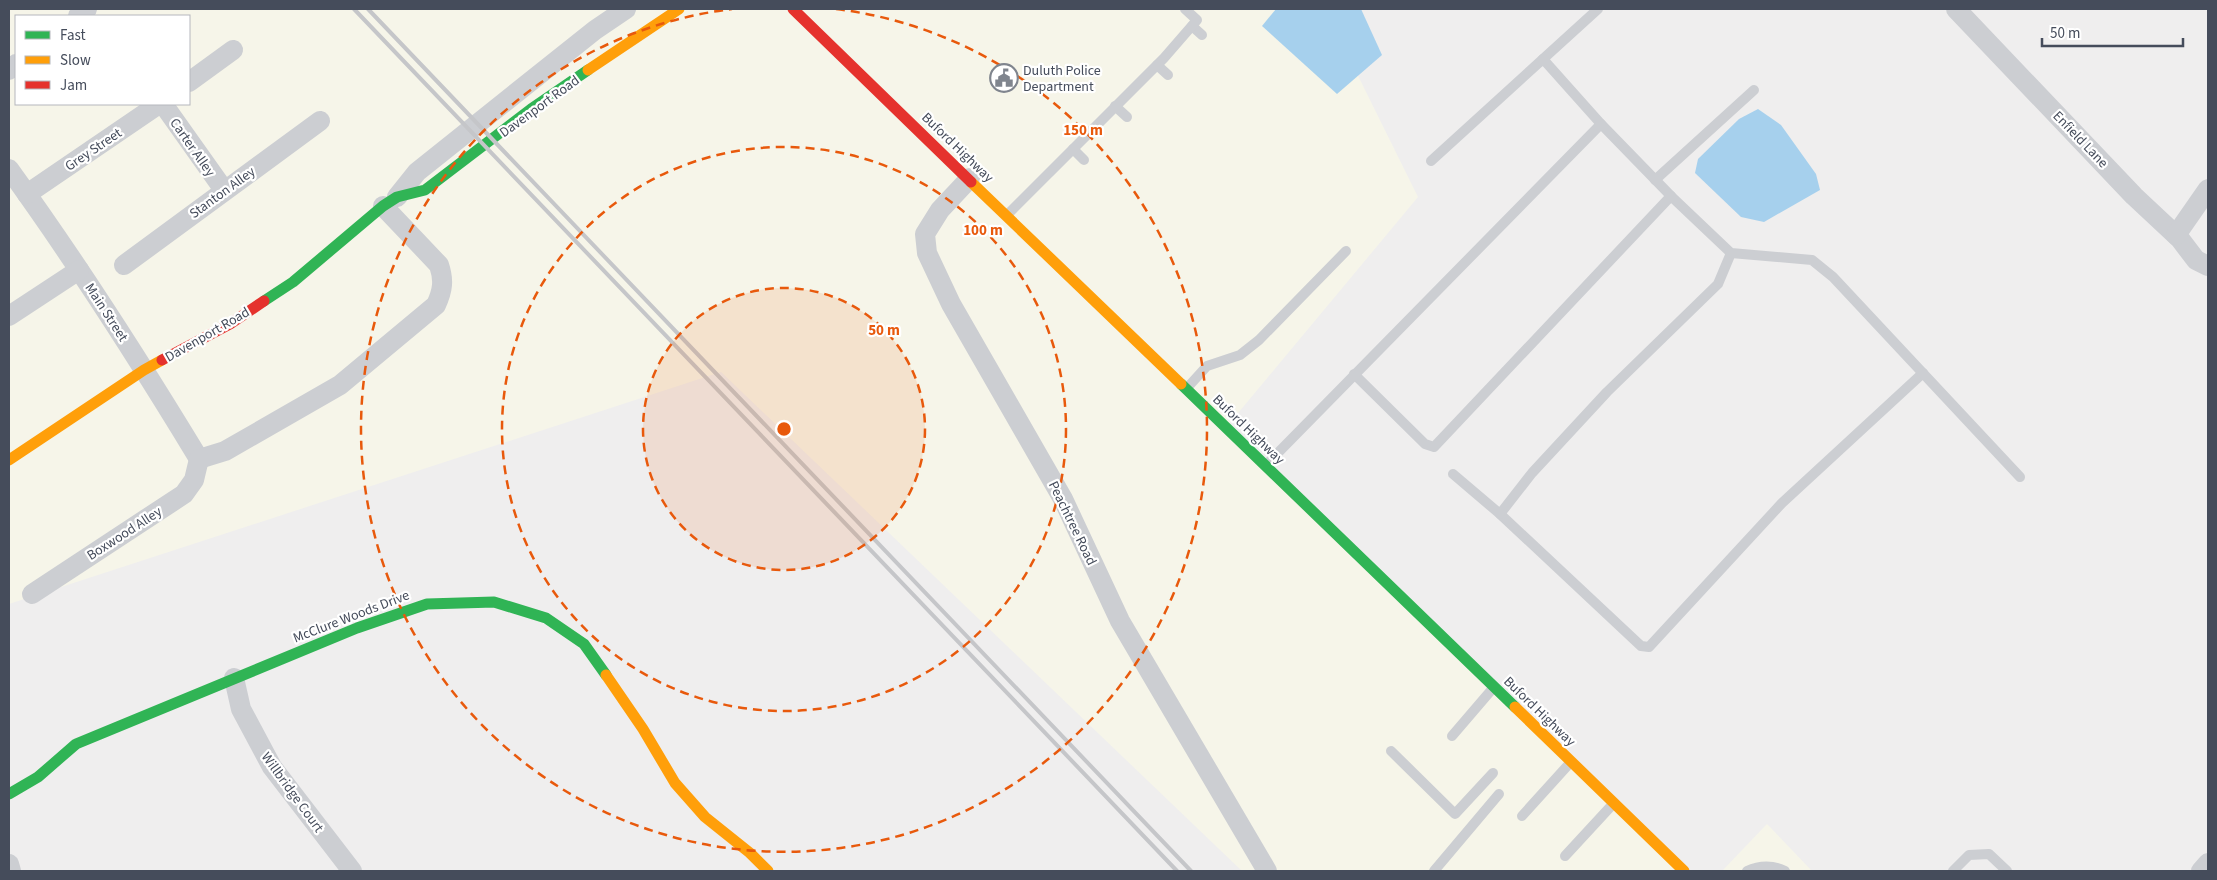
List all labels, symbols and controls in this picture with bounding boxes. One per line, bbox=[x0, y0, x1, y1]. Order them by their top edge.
legend bbox=[15, 15, 190, 105]
scale bar bbox=[2042, 15, 2183, 47]
text: 50 m bbox=[2050, 23, 2080, 44]
text: Fast bbox=[60, 25, 86, 46]
text: Slow bbox=[60, 50, 91, 71]
place label: Duluth Police Department bbox=[1023, 61, 1101, 97]
public building icon: Duluth Police Department bbox=[989, 63, 1019, 93]
street label: Davenport Road bbox=[495, 71, 584, 143]
text: Jam bbox=[60, 75, 87, 96]
street label: Enfield Lane bbox=[2048, 107, 2113, 173]
street label: Buford Highway bbox=[917, 108, 998, 188]
street label: Carter Alley bbox=[165, 114, 220, 181]
text: 150 m bbox=[1063, 120, 1103, 141]
street label: Grey Street bbox=[61, 123, 126, 176]
street label: Stanton Alley bbox=[185, 162, 260, 224]
text: 100 m bbox=[963, 220, 1003, 241]
street label: Main Street bbox=[80, 279, 133, 346]
street label: Davenport Road bbox=[162, 303, 253, 367]
text: 50 m bbox=[868, 320, 900, 341]
street label: Buford Highway bbox=[1208, 390, 1289, 470]
centre of rings bbox=[775, 420, 793, 438]
street label: Peachtree Road bbox=[1043, 478, 1101, 569]
street label: Boxwood Alley bbox=[83, 502, 166, 566]
street label: McClure Woods Drive bbox=[290, 586, 412, 648]
street label: Buford Highway bbox=[1499, 672, 1580, 752]
street label: Willbridge Court bbox=[256, 748, 328, 837]

